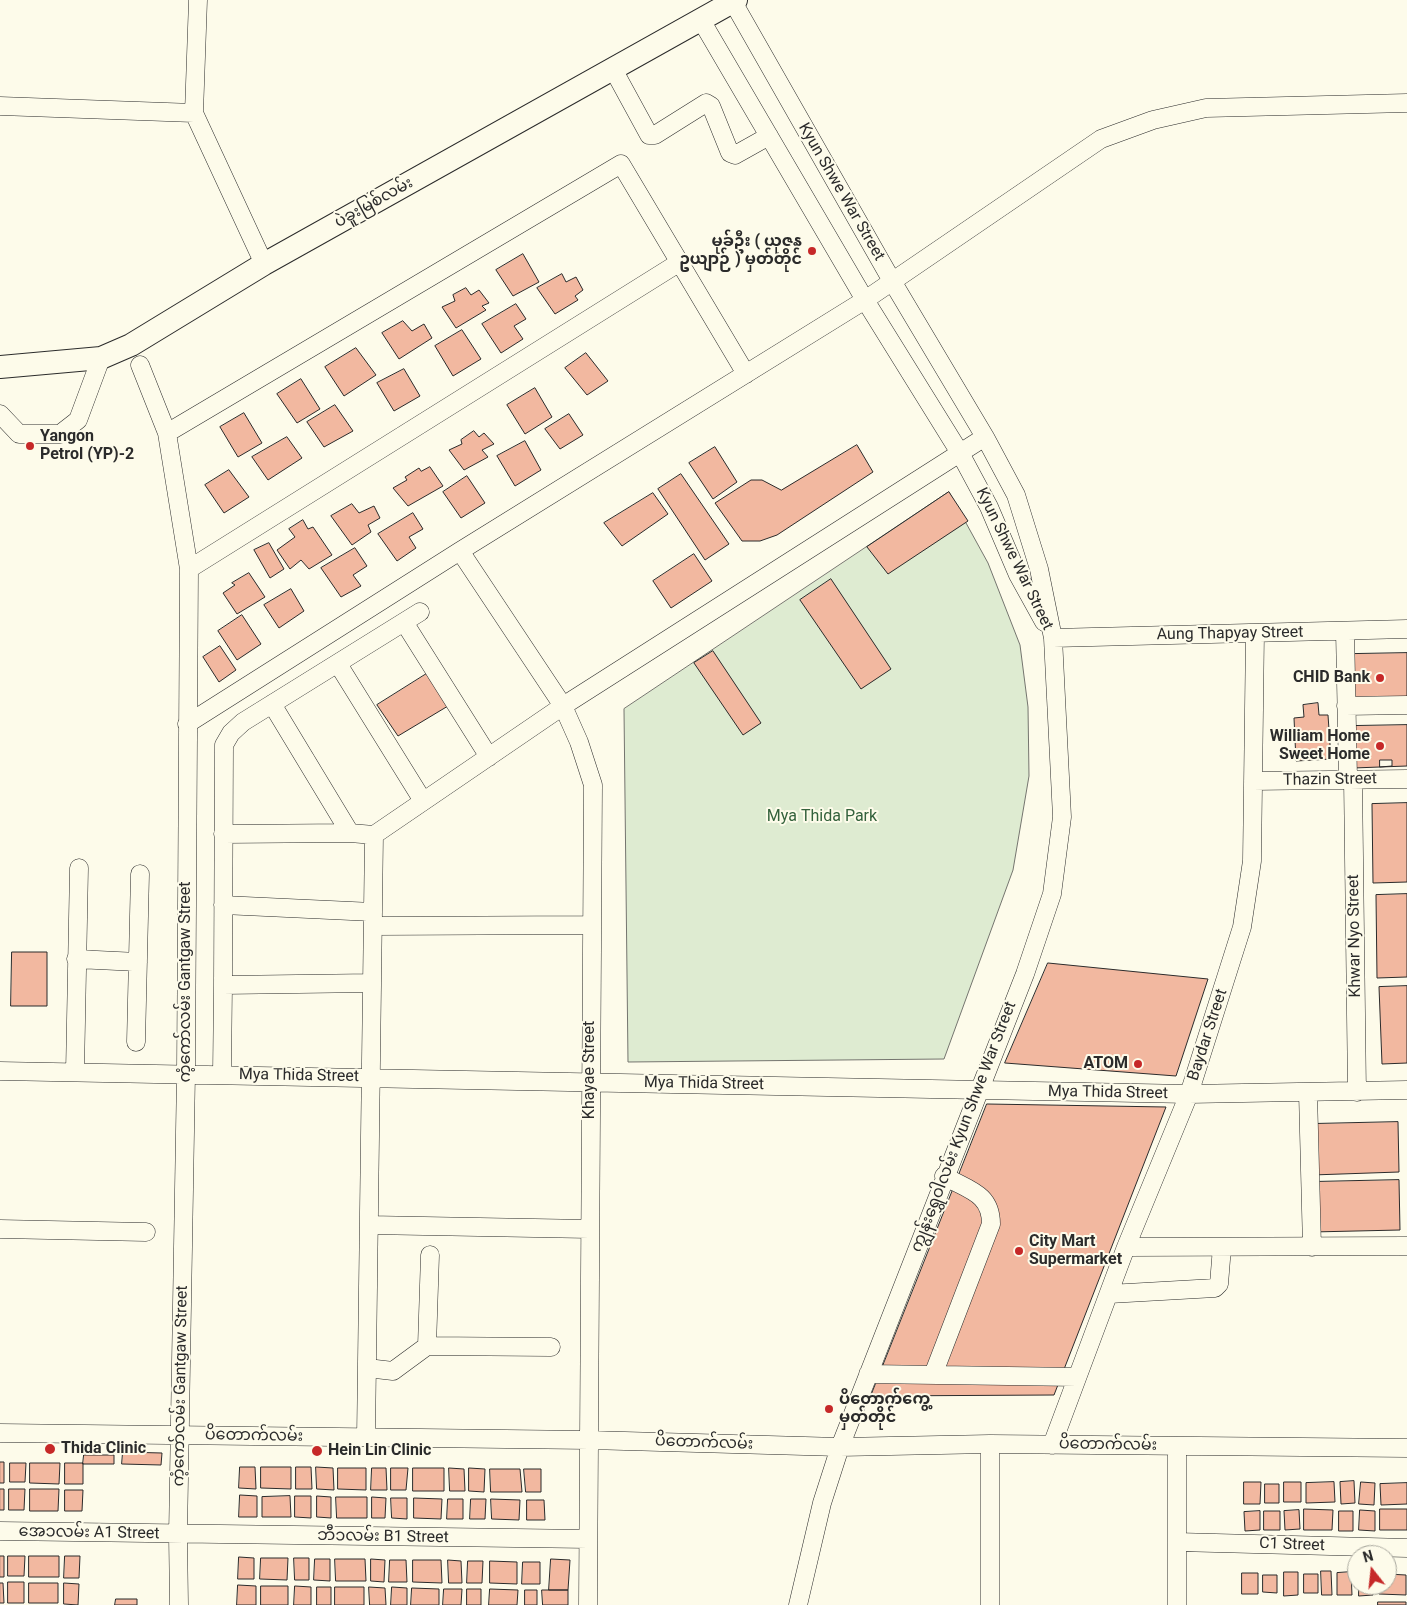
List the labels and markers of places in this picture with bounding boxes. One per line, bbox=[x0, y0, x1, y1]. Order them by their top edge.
place label: မုခ်ဦး ( ယုဇန ဥယျာဉ် ) မှတ်တိုင် bbox=[679, 232, 802, 270]
marker: မုခ်ဦး ( ယုဇန ဥယျာဉ် ) မှတ်တိုင် bbox=[806, 245, 818, 257]
place label: Yangon Petrol (YP)-2 bbox=[40, 427, 134, 465]
marker: Yangon Petrol (YP)-2 bbox=[24, 440, 36, 452]
place label: CHID Bank bbox=[1293, 668, 1370, 688]
marker: CHID Bank bbox=[1374, 672, 1386, 684]
place label: William Home Sweet Home bbox=[1270, 727, 1370, 765]
marker: William Home Sweet Home bbox=[1374, 740, 1386, 752]
place label: ATOM bbox=[1083, 1054, 1128, 1074]
marker: ATOM bbox=[1132, 1058, 1144, 1070]
place label: City Mart Supermarket bbox=[1029, 1232, 1122, 1270]
marker: City Mart Supermarket bbox=[1013, 1245, 1025, 1257]
place label: ပိတောက်ကွေ့ မှတ်တိုင် bbox=[839, 1390, 930, 1428]
marker: ပိတောက်ကွေ့ မှတ်တိုင် bbox=[823, 1403, 835, 1415]
place label: Thida Clinic bbox=[61, 1439, 146, 1459]
place label: Hein Lin Clinic bbox=[328, 1441, 431, 1461]
marker: Thida Clinic bbox=[43, 1442, 57, 1456]
marker: Hein Lin Clinic bbox=[310, 1444, 324, 1458]

